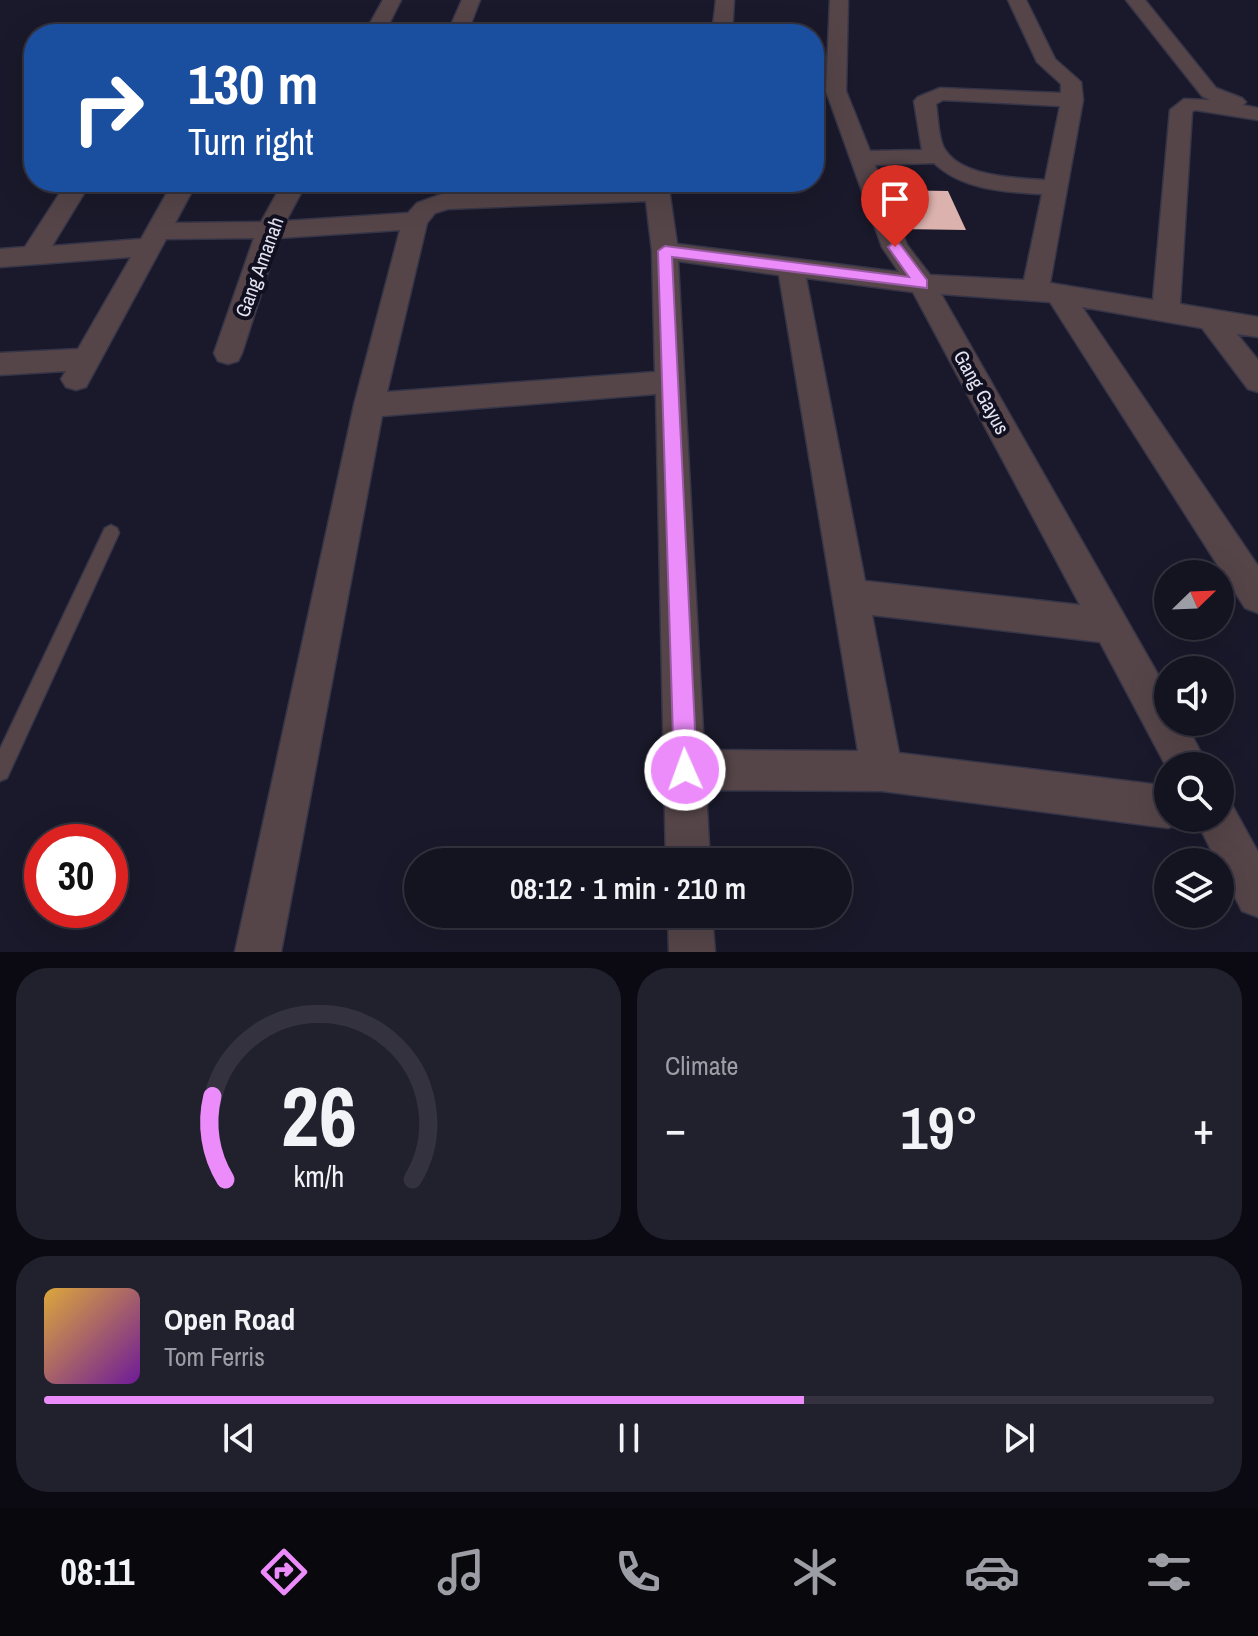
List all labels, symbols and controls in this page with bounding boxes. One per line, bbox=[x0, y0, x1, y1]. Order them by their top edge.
text: 130 m bbox=[188, 46, 318, 121]
icon: right bbox=[56, 56, 160, 160]
text: Turn right bbox=[188, 118, 313, 166]
pin bbox=[861, 165, 929, 247]
icon: arrive bbox=[873, 177, 917, 221]
street label: Gang Amanah bbox=[228, 213, 290, 321]
street label: Gang Gayus bbox=[948, 345, 1016, 439]
north arrow bbox=[1154, 560, 1234, 640]
map controls bbox=[1154, 560, 1234, 928]
button: sound bbox=[1154, 656, 1234, 736]
position arrow bbox=[643, 728, 727, 812]
button: search bbox=[1154, 752, 1234, 832]
speed limit sign: 30 bbox=[24, 824, 128, 928]
button: layers bbox=[1154, 848, 1234, 928]
text: 08:12 · 1 min · 210 m bbox=[510, 868, 746, 908]
text: Climate bbox=[665, 1048, 738, 1083]
text: 26 bbox=[281, 1060, 356, 1172]
text: 19° bbox=[900, 1087, 979, 1168]
text: − bbox=[665, 1098, 686, 1158]
text: + bbox=[1193, 1098, 1214, 1158]
text: km/h bbox=[293, 1157, 344, 1196]
text: Open Road bbox=[164, 1299, 295, 1339]
text: Tom Ferris bbox=[164, 1339, 265, 1374]
icon: previous bbox=[217, 1416, 261, 1460]
icon: pause bbox=[607, 1416, 651, 1460]
icon: next bbox=[997, 1416, 1041, 1460]
icon: directions bbox=[256, 1544, 312, 1600]
icon: music bbox=[433, 1544, 489, 1600]
icon: phone bbox=[610, 1544, 666, 1600]
icon: climate bbox=[787, 1544, 843, 1600]
icon: car bbox=[964, 1544, 1020, 1600]
icon: filters bbox=[1141, 1544, 1197, 1600]
text: 08:11 bbox=[61, 1548, 134, 1596]

